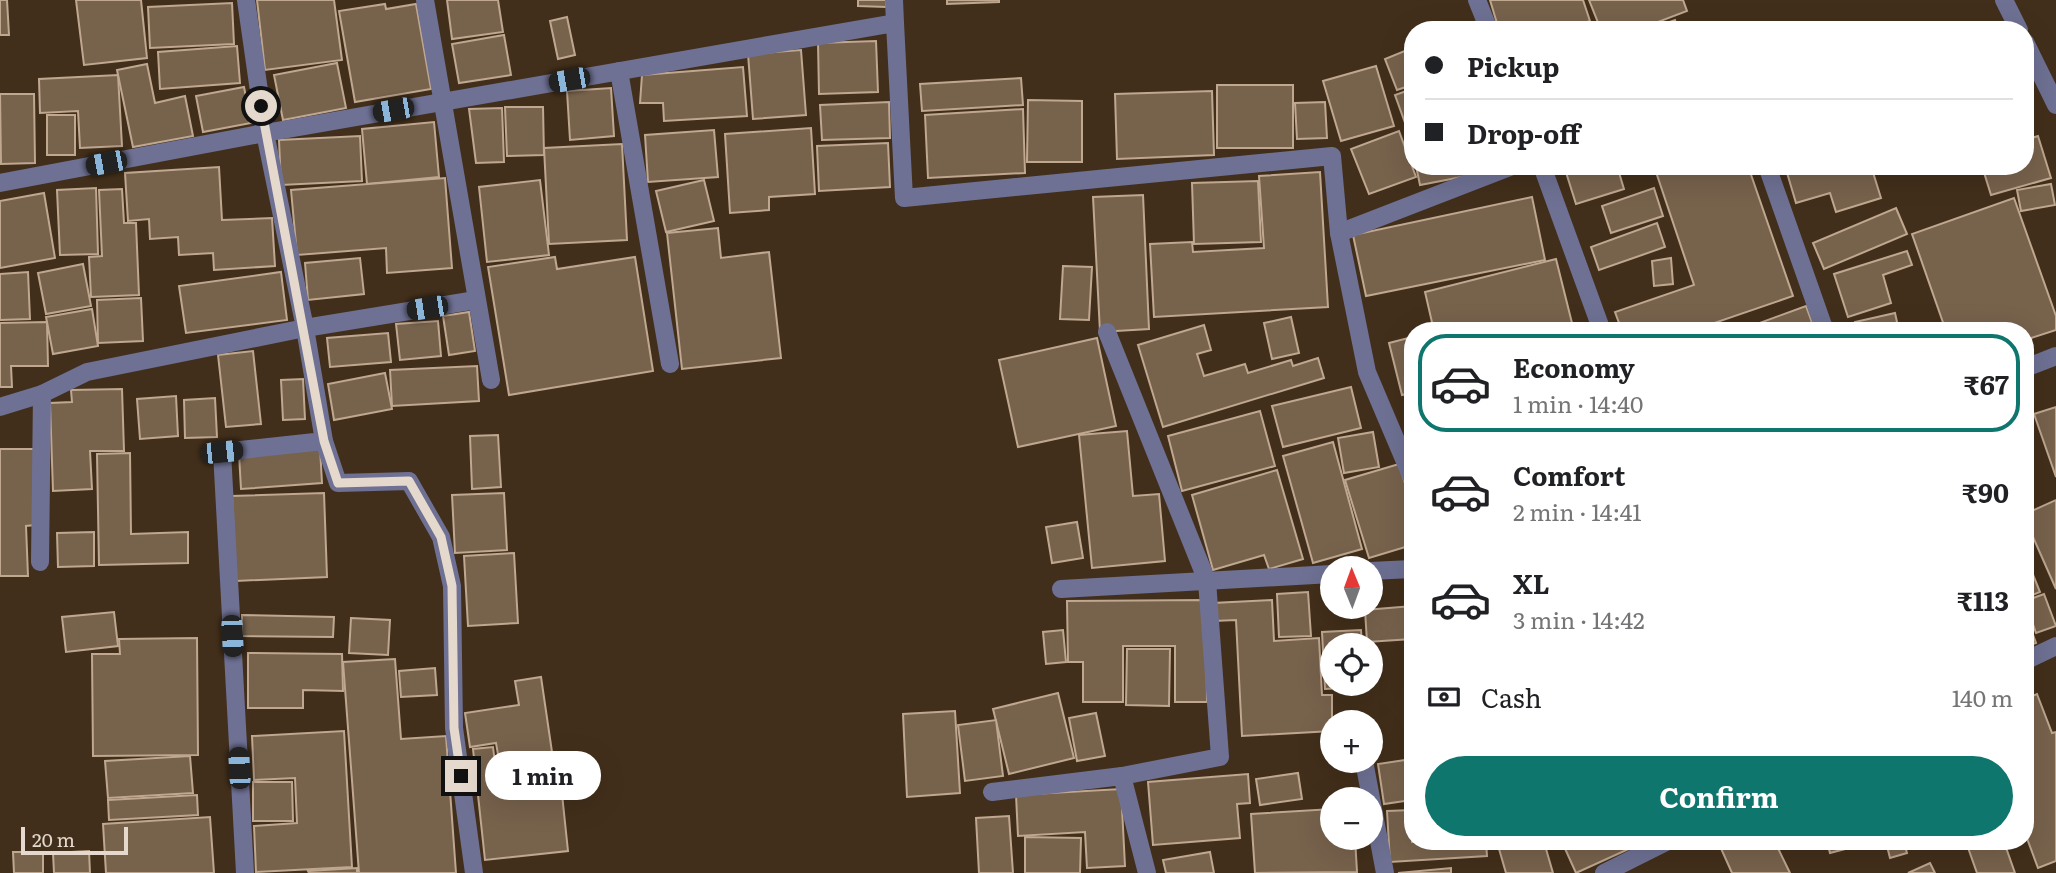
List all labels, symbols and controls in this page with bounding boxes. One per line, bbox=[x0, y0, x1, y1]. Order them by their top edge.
text: Pickup bbox=[1467, 46, 1559, 85]
car bbox=[547, 66, 592, 94]
route start bbox=[245, 90, 277, 122]
car bbox=[371, 96, 416, 124]
text: Drop-off bbox=[1467, 113, 1580, 152]
car bbox=[84, 149, 129, 177]
car bbox=[405, 294, 450, 322]
text: Economy bbox=[1513, 347, 1635, 386]
icon: car bbox=[1429, 352, 1492, 415]
text: ₹67 bbox=[1964, 364, 2009, 403]
text: 1 min · 14:40 bbox=[1513, 386, 1643, 420]
car bbox=[201, 439, 244, 465]
text: Comfort bbox=[1513, 455, 1625, 494]
icon: car bbox=[1429, 460, 1492, 523]
text: ₹90 bbox=[1962, 472, 2009, 511]
text: 2 min · 14:41 bbox=[1513, 494, 1642, 528]
north arrow bbox=[1320, 556, 1382, 620]
map controls bbox=[1320, 556, 1383, 850]
text: XL bbox=[1513, 563, 1550, 602]
icon: car bbox=[1429, 568, 1492, 631]
text: ₹113 bbox=[1957, 580, 2009, 619]
text: 3 min · 14:42 bbox=[1513, 602, 1645, 636]
car bbox=[221, 614, 244, 658]
button: locate bbox=[1320, 633, 1383, 696]
text: Cash bbox=[1481, 677, 1542, 716]
icon: cash bbox=[1425, 678, 1463, 716]
text: 140 m bbox=[1952, 680, 2013, 714]
button: + bbox=[1320, 710, 1383, 773]
car bbox=[228, 746, 251, 790]
callout: 1 min bbox=[486, 752, 601, 800]
button: Confirm bbox=[1425, 756, 2013, 836]
text: 1 min bbox=[512, 758, 574, 792]
route end bbox=[445, 760, 477, 792]
button: − bbox=[1320, 787, 1383, 850]
scale bar bbox=[21, 824, 128, 856]
text: 20 m bbox=[32, 825, 75, 853]

